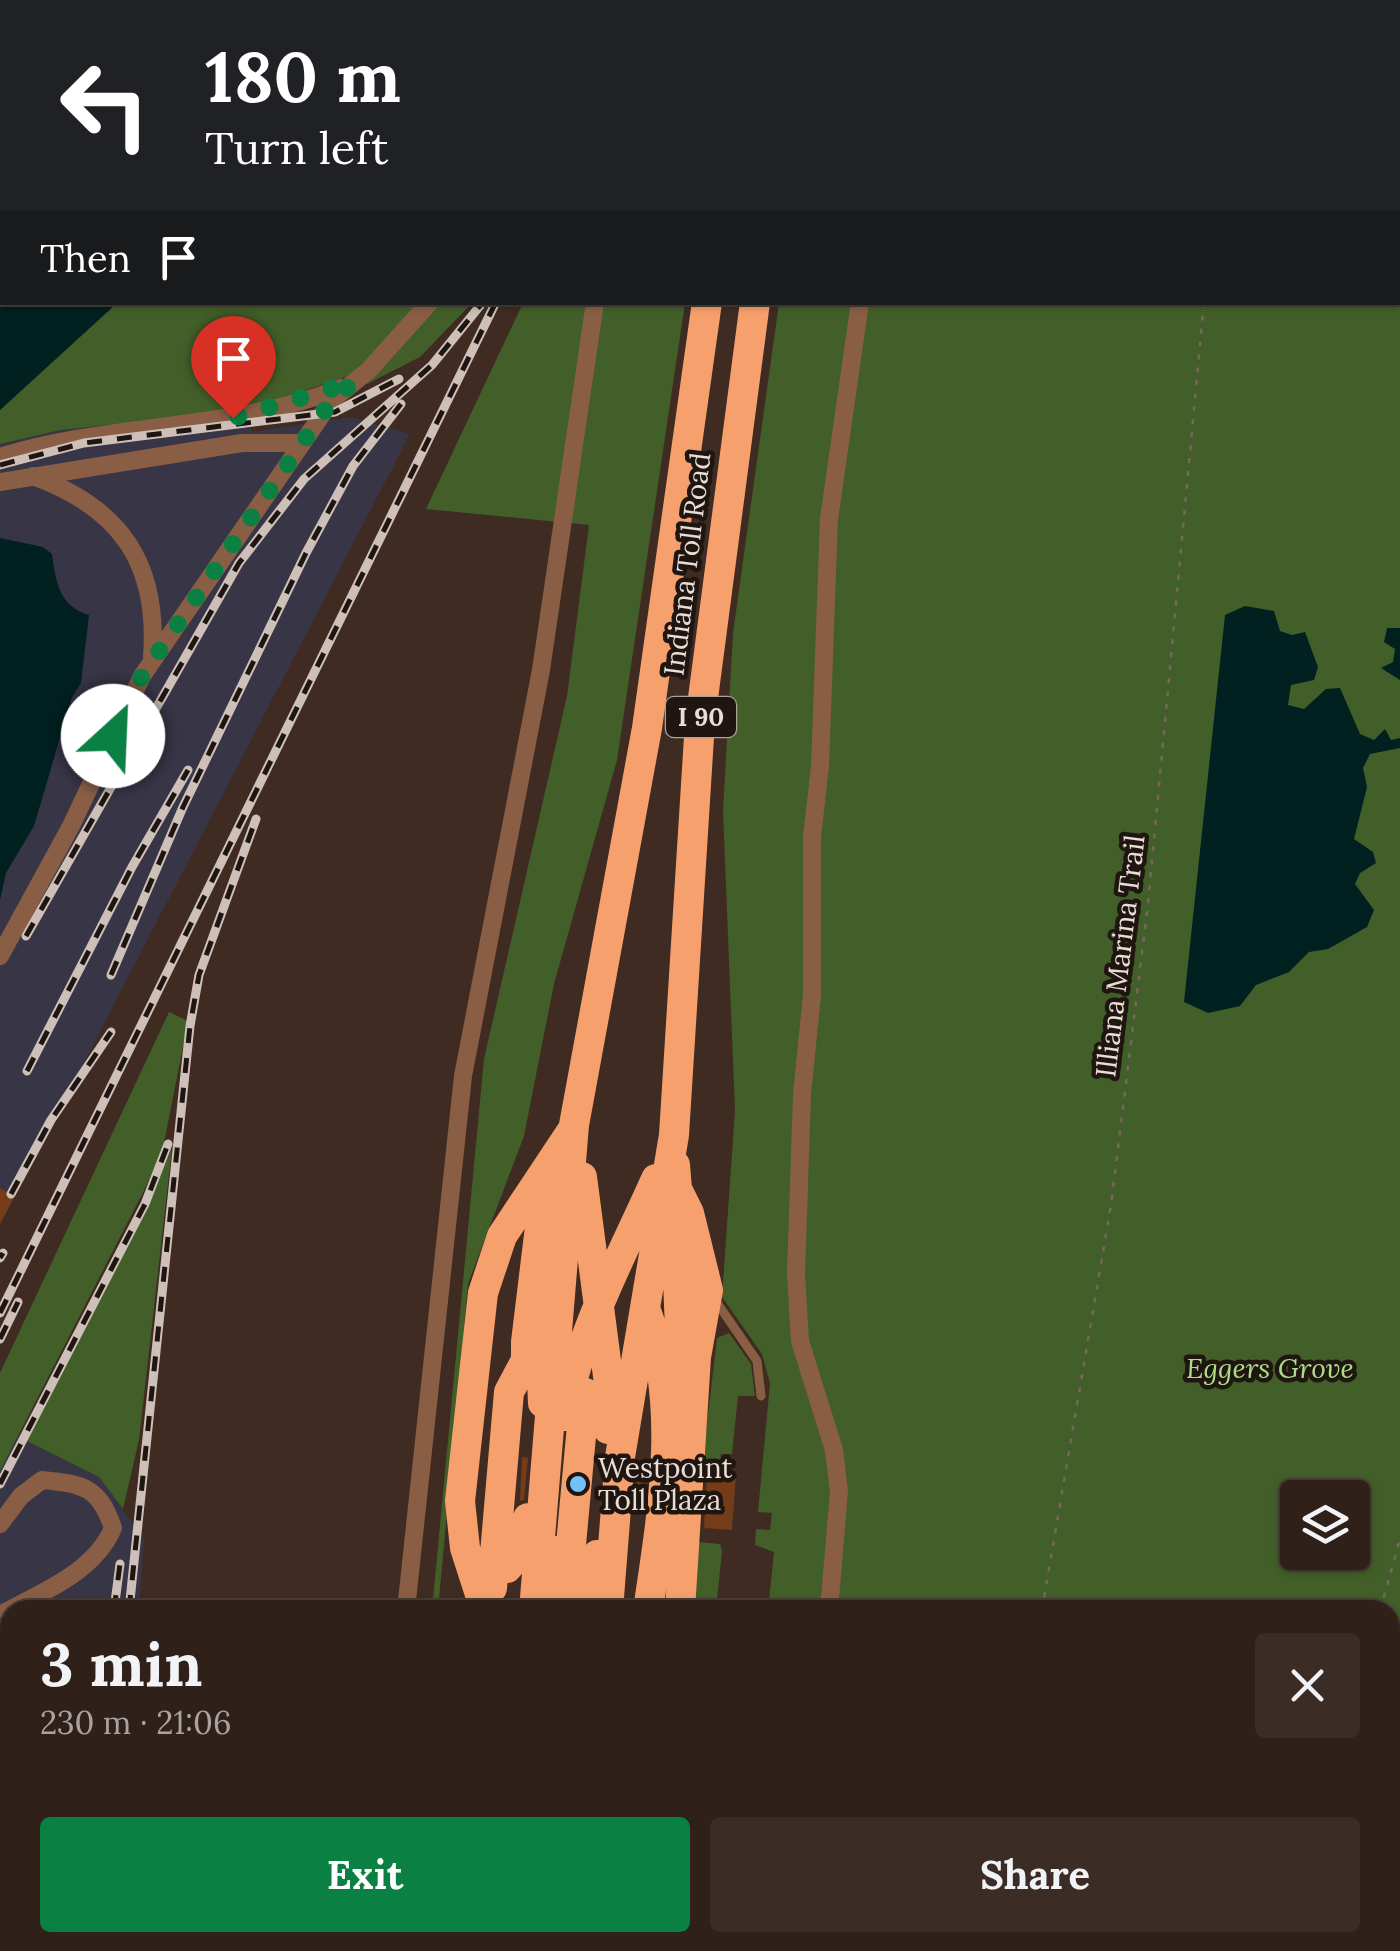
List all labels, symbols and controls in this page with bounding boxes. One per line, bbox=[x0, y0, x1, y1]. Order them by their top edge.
text: 180 m bbox=[205, 32, 401, 121]
icon: left bbox=[40, 40, 170, 170]
text: Turn left bbox=[205, 119, 388, 176]
icon: arrive bbox=[151, 230, 206, 285]
text: Then bbox=[40, 234, 131, 282]
pin bbox=[191, 316, 276, 419]
icon: arrive bbox=[206, 331, 261, 386]
street label: Indiana Toll Road bbox=[655, 450, 719, 678]
position arrow bbox=[61, 684, 165, 788]
road number: I 90 bbox=[666, 697, 736, 737]
street label: Illiana Marina Trail bbox=[1087, 833, 1153, 1079]
park label: Eggers Grove bbox=[1186, 1350, 1354, 1386]
place label: Westpoint Toll Plaza bbox=[598, 1450, 732, 1518]
marker: Westpoint Toll Plaza bbox=[567, 1473, 589, 1495]
map controls bbox=[1280, 1480, 1370, 1570]
button: layers bbox=[1280, 1480, 1370, 1570]
text: 3 min bbox=[40, 1626, 202, 1702]
button: close bbox=[1255, 1633, 1360, 1738]
text: 230 m · 21:06 bbox=[40, 1702, 231, 1743]
button: Exit bbox=[40, 1817, 690, 1932]
button: Share bbox=[710, 1817, 1360, 1932]

